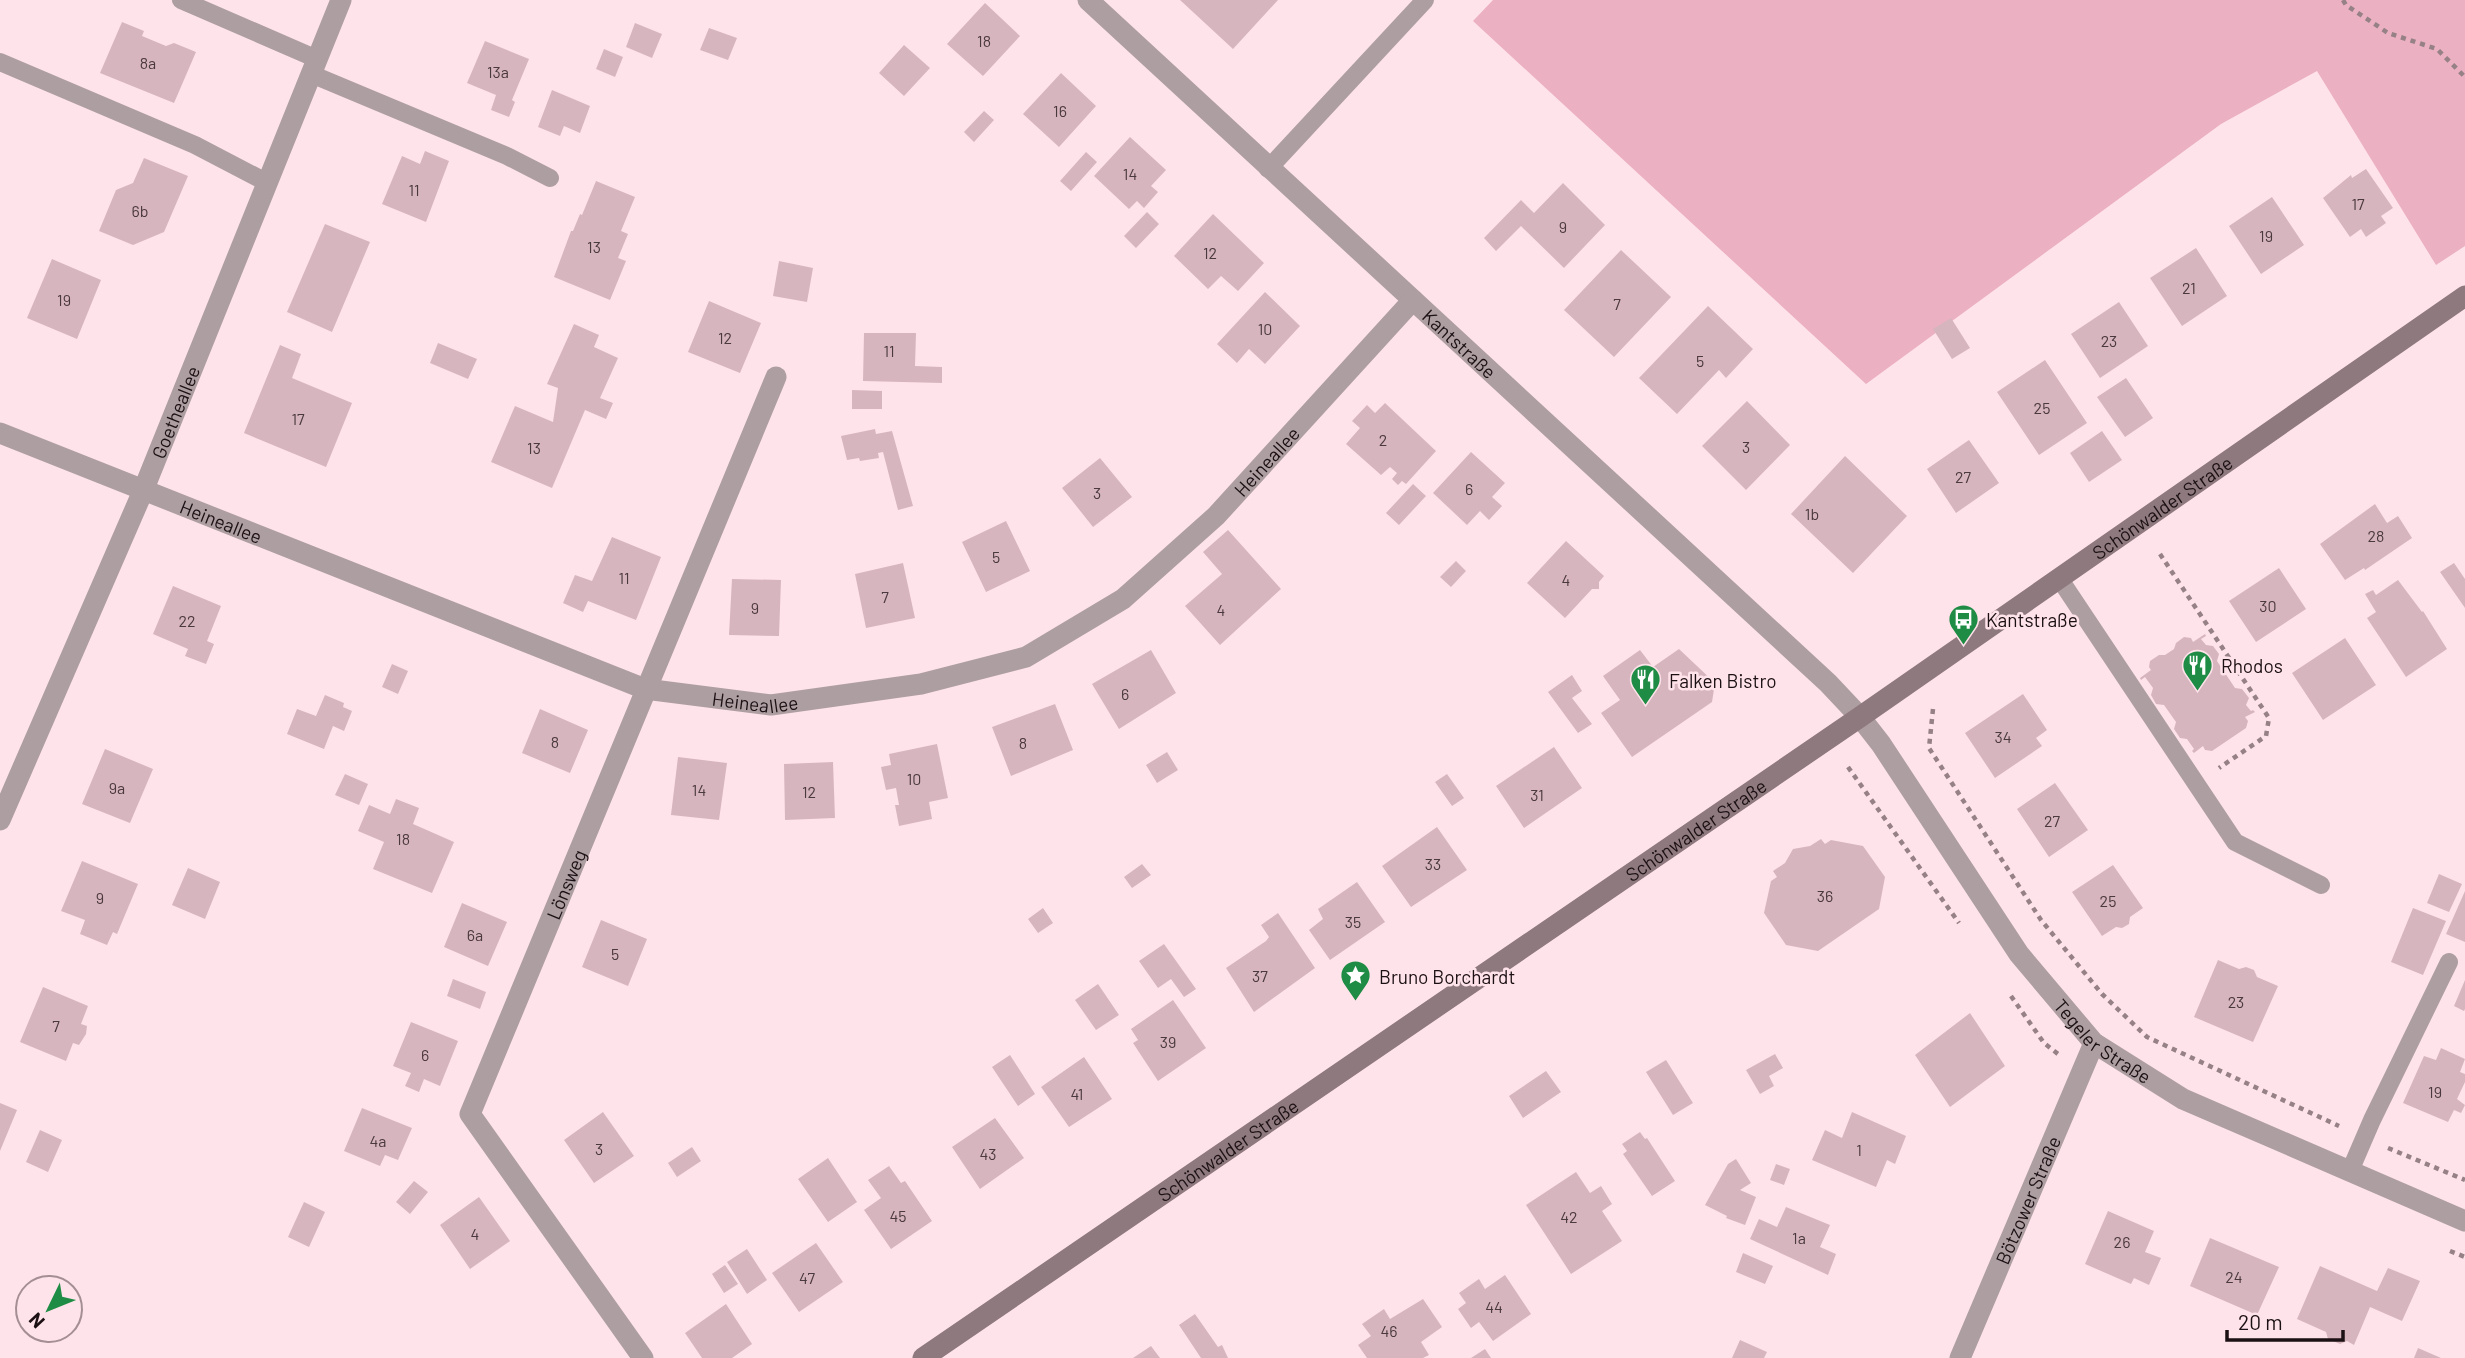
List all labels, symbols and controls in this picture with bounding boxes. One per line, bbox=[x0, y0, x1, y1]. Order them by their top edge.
house number: 18 bbox=[977, 31, 991, 50]
house number: 8a bbox=[140, 53, 156, 72]
house number: 13a bbox=[487, 62, 509, 81]
house number: 16 bbox=[1053, 101, 1067, 120]
house number: 14 bbox=[1123, 164, 1137, 183]
house number: 11 bbox=[408, 180, 420, 199]
house number: 17 bbox=[2351, 194, 2365, 213]
house number: 6b bbox=[132, 201, 148, 220]
house number: 9 bbox=[1559, 217, 1567, 236]
house number: 19 bbox=[2259, 226, 2273, 245]
house number: 13 bbox=[587, 237, 601, 256]
house number: 12 bbox=[1203, 243, 1217, 262]
house number: 21 bbox=[2182, 278, 2196, 297]
house number: 19 bbox=[57, 290, 71, 309]
house number: 7 bbox=[1613, 294, 1621, 313]
street label: Kantstraße bbox=[1418, 304, 1501, 383]
house number: 10 bbox=[1258, 319, 1272, 338]
house number: 12 bbox=[718, 328, 732, 347]
house number: 23 bbox=[2101, 331, 2117, 350]
house number: 11 bbox=[883, 341, 895, 360]
house number: 5 bbox=[1696, 351, 1704, 370]
street label: Goetheallee bbox=[146, 362, 204, 462]
house number: 25 bbox=[2034, 398, 2050, 417]
house number: 17 bbox=[291, 409, 305, 428]
street label: Heineallee bbox=[1229, 421, 1304, 501]
house number: 2 bbox=[1379, 430, 1387, 449]
house number: 3 bbox=[1742, 437, 1750, 456]
house number: 13 bbox=[527, 438, 541, 457]
street label: Schönwalder Straße bbox=[2087, 450, 2236, 564]
house number: 27 bbox=[1955, 467, 1971, 486]
house number: 6 bbox=[1465, 479, 1473, 498]
house number: 3 bbox=[1093, 483, 1101, 502]
street label: Heineallee bbox=[177, 494, 266, 547]
house number: 1b bbox=[1805, 504, 1819, 523]
house number: 28 bbox=[2368, 526, 2384, 545]
house number: 5 bbox=[992, 547, 1000, 566]
house number: 11 bbox=[618, 568, 630, 587]
house number: 4 bbox=[1562, 570, 1570, 589]
house number: 7 bbox=[881, 587, 889, 606]
house number: 30 bbox=[2259, 596, 2277, 615]
house number: 9 bbox=[751, 598, 759, 617]
house number: 4 bbox=[1217, 600, 1225, 619]
bus stop icon: Kantstraße bbox=[1946, 602, 1980, 646]
place label: Kantstraße bbox=[1986, 608, 2078, 631]
house number: 22 bbox=[178, 611, 196, 630]
restaurant icon: Rhodos bbox=[2181, 648, 2215, 692]
place label: Rhodos bbox=[2221, 654, 2283, 677]
restaurant icon: Falken Bistro bbox=[1629, 663, 1663, 707]
place label: Falken Bistro bbox=[1669, 669, 1777, 692]
house number: 6 bbox=[1121, 684, 1129, 703]
street label: Heineallee bbox=[711, 686, 800, 717]
house number: 34 bbox=[1994, 727, 2012, 746]
house number: 8 bbox=[551, 732, 559, 751]
house number: 8 bbox=[1019, 733, 1027, 752]
house number: 10 bbox=[907, 769, 921, 788]
street label: Schönwalder Straße bbox=[1621, 773, 1770, 886]
house number: 9a bbox=[109, 778, 125, 797]
house number: 14 bbox=[692, 780, 706, 799]
house number: 12 bbox=[802, 782, 816, 801]
house number: 31 bbox=[1530, 785, 1544, 804]
house number: 27 bbox=[2044, 811, 2060, 830]
house number: 18 bbox=[396, 829, 410, 848]
street label: Lönsweg bbox=[541, 846, 590, 922]
house number: 33 bbox=[1425, 854, 1441, 873]
house number: 36 bbox=[1817, 886, 1833, 905]
house number: 9 bbox=[96, 888, 104, 907]
house number: 25 bbox=[2100, 891, 2116, 910]
house number: 35 bbox=[1345, 912, 1361, 931]
house number: 6a bbox=[467, 925, 483, 944]
house number: 5 bbox=[611, 944, 619, 963]
place icon: Bruno Borchardt bbox=[1339, 959, 1373, 1003]
place label: Bruno Borchardt bbox=[1379, 965, 1515, 988]
house number: 37 bbox=[1252, 966, 1268, 985]
house number: 23 bbox=[2228, 992, 2244, 1011]
street label: Tegeler Straße bbox=[2050, 994, 2156, 1088]
house number: 7 bbox=[52, 1016, 60, 1035]
house number: 39 bbox=[1160, 1032, 1176, 1051]
house number: 6 bbox=[421, 1045, 429, 1064]
house number: 19 bbox=[2428, 1082, 2442, 1101]
house number: 41 bbox=[1071, 1084, 1083, 1103]
street label: Schönwalder Straße bbox=[1153, 1093, 1302, 1206]
house number: 4a bbox=[370, 1131, 387, 1150]
street label: Bötzower Straße bbox=[1990, 1132, 2065, 1267]
house number: 3 bbox=[595, 1139, 603, 1158]
house number: 1 bbox=[1856, 1140, 1862, 1159]
house number: 43 bbox=[979, 1144, 997, 1163]
house number: 45 bbox=[889, 1206, 907, 1225]
house number: 42 bbox=[1560, 1207, 1578, 1226]
house number: 4 bbox=[471, 1224, 479, 1243]
house number: 1a bbox=[1792, 1228, 1806, 1247]
house number: 26 bbox=[2114, 1232, 2130, 1251]
house number: 24 bbox=[2225, 1267, 2243, 1286]
house number: 47 bbox=[799, 1268, 815, 1287]
north arrow bbox=[14, 1274, 84, 1344]
house number: 44 bbox=[1485, 1297, 1503, 1316]
scale bar bbox=[2227, 1298, 2342, 1342]
text: N bbox=[23, 1308, 49, 1333]
text: 20 m bbox=[2238, 1309, 2283, 1334]
house number: 46 bbox=[1380, 1321, 1398, 1340]

